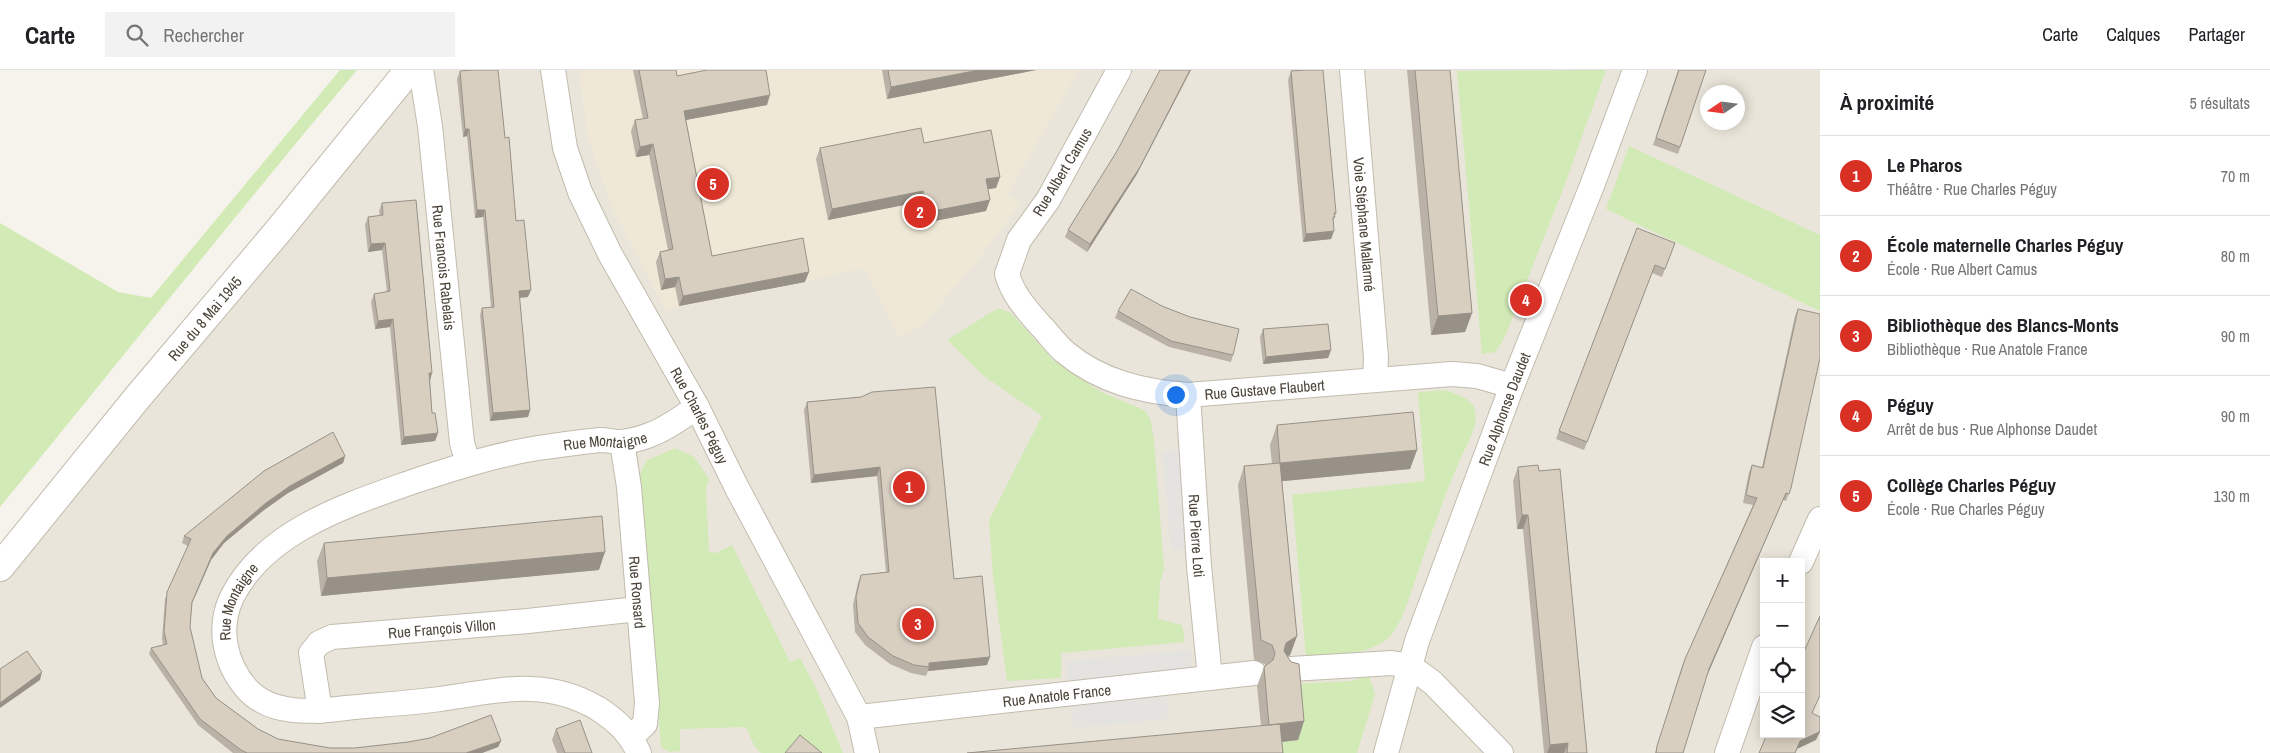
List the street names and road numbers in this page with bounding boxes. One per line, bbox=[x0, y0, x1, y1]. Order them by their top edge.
street label: Rue Albert Camus bbox=[1027, 124, 1097, 220]
street label: Voie Stéphane Mallarmé bbox=[1349, 156, 1381, 293]
street label: Rue Francois Rabelais bbox=[428, 204, 461, 331]
street label: Rue du 8 Mai 1945 bbox=[163, 271, 246, 365]
street label: Rue Alphonse Daudet bbox=[1473, 349, 1535, 469]
street label: Rue Charles Péguy bbox=[666, 363, 734, 468]
street label: Rue Gustave Flaubert bbox=[1204, 374, 1326, 404]
street label: Rue Montaigne bbox=[562, 426, 650, 455]
street label: Rue Pierre Loti bbox=[1184, 493, 1211, 578]
street label: Rue Ronsard bbox=[624, 555, 651, 629]
street label: Rue Montaigne bbox=[214, 558, 262, 641]
street label: Rue François Villon bbox=[387, 613, 496, 643]
street label: Rue Anatole France bbox=[1002, 678, 1112, 711]

